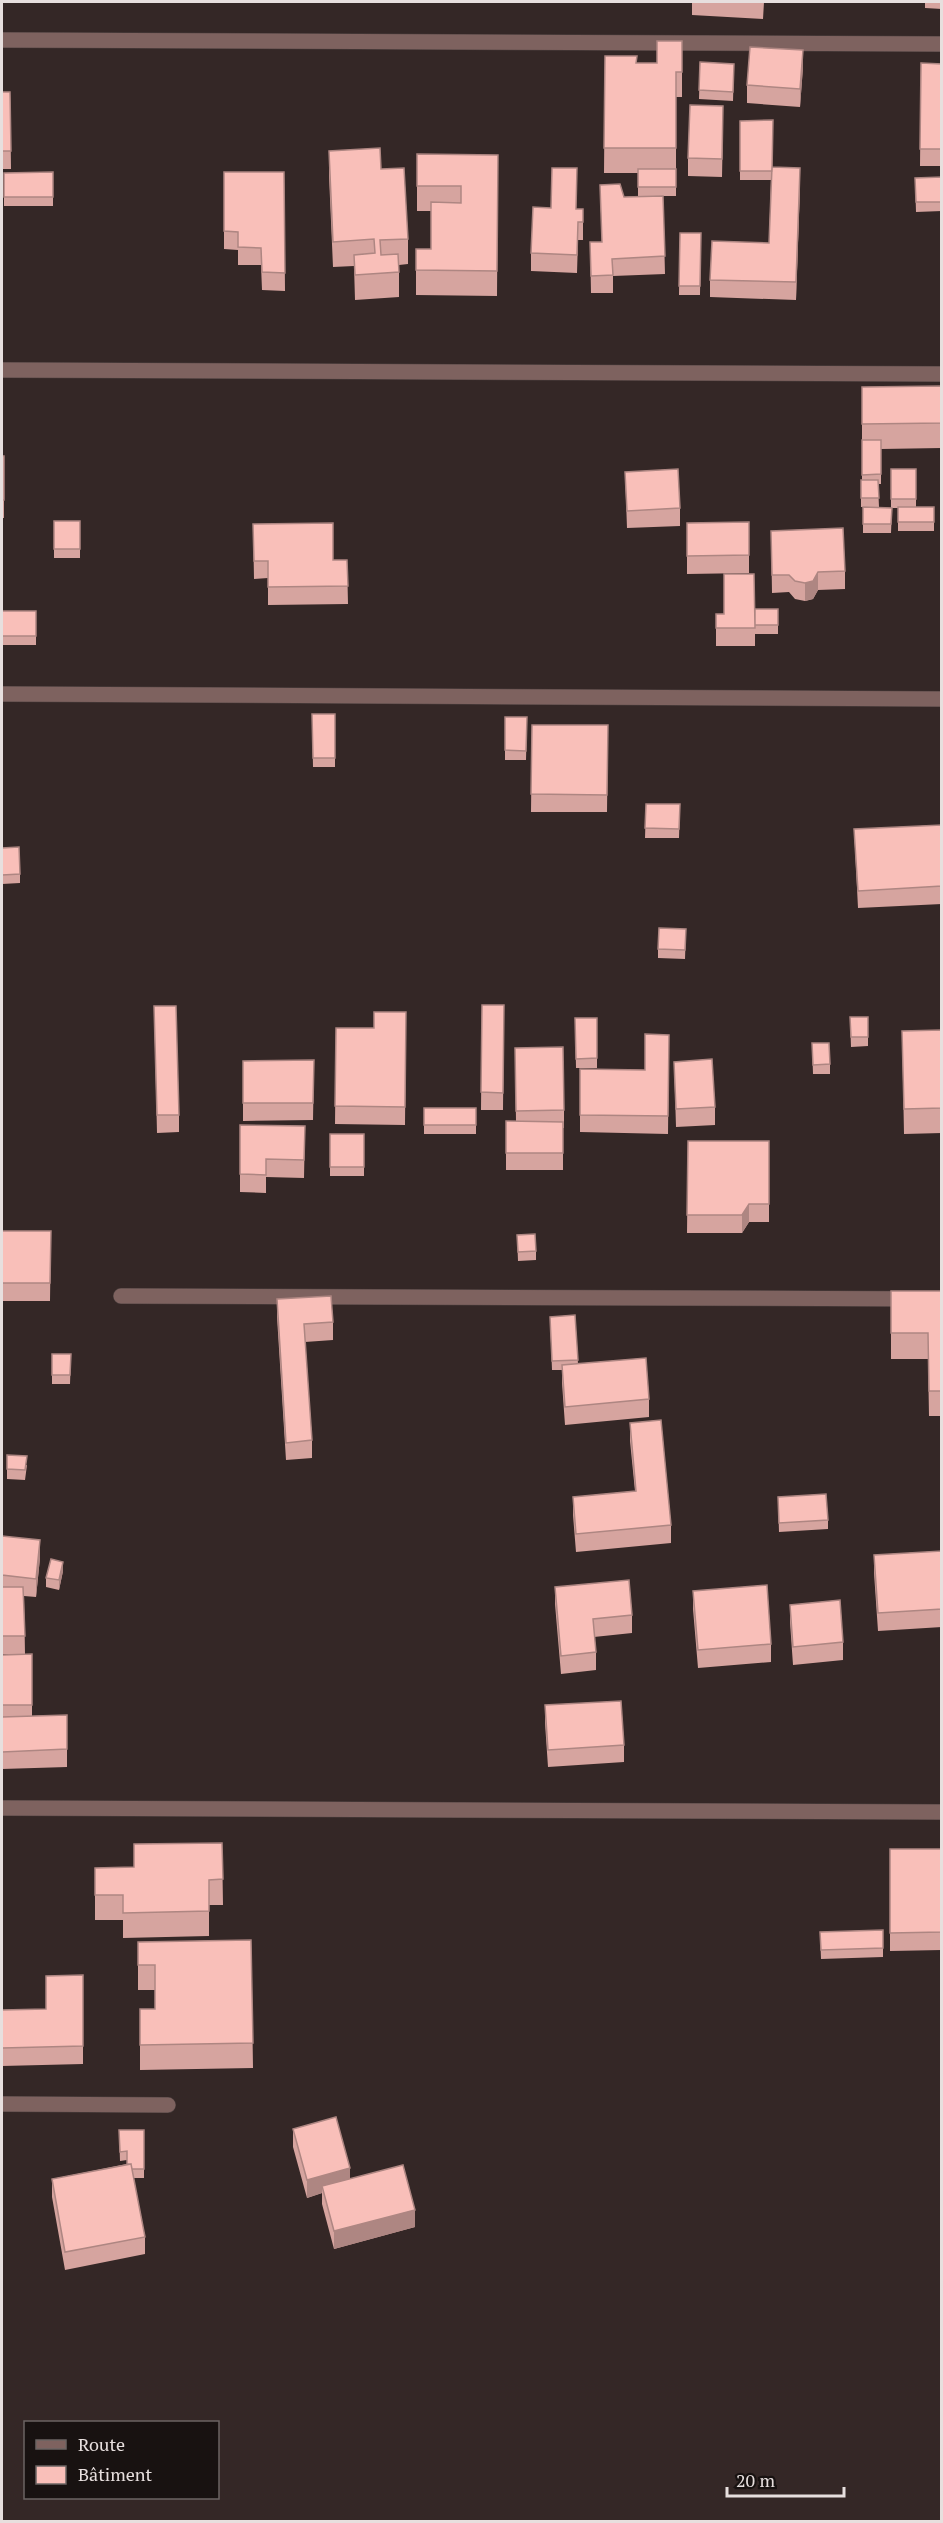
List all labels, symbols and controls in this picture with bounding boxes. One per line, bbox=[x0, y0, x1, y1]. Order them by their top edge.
legend bbox=[24, 2421, 219, 2499]
text: Route bbox=[78, 2432, 125, 2456]
scale bar bbox=[727, 2460, 844, 2498]
text: Bâtiment bbox=[78, 2462, 153, 2486]
text: 20 m bbox=[736, 2468, 776, 2492]

